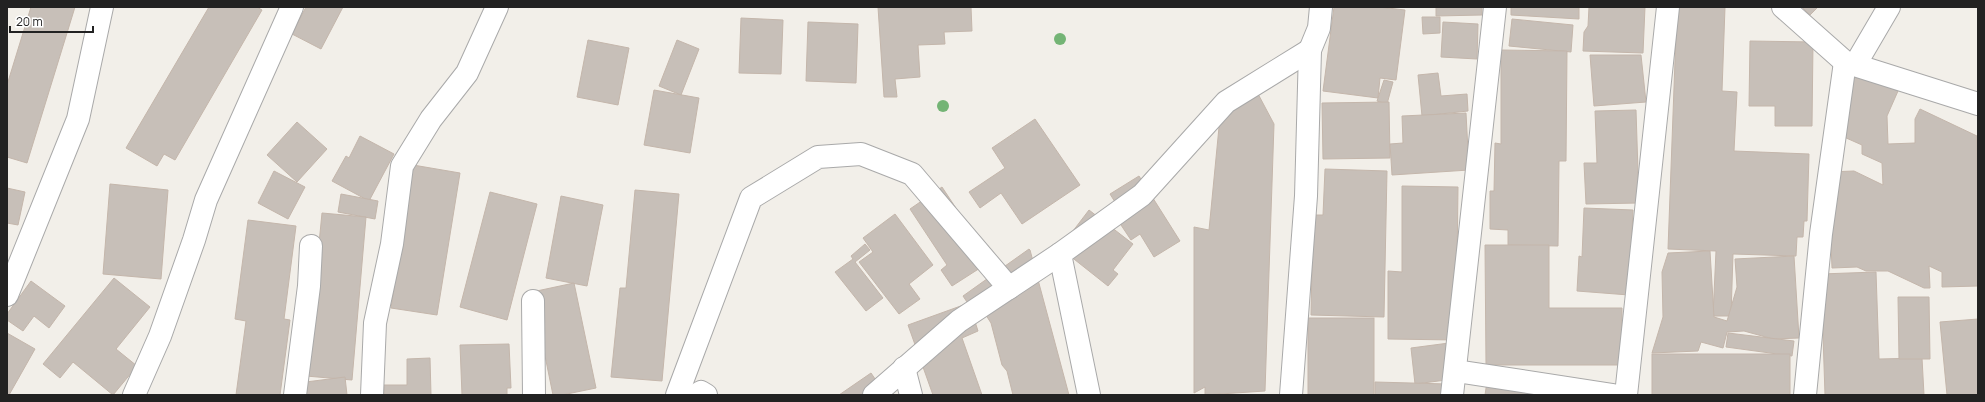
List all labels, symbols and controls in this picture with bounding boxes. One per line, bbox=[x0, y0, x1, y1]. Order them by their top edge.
scale bar bbox=[10, 8, 93, 34]
text: 20 m bbox=[16, 13, 43, 30]

